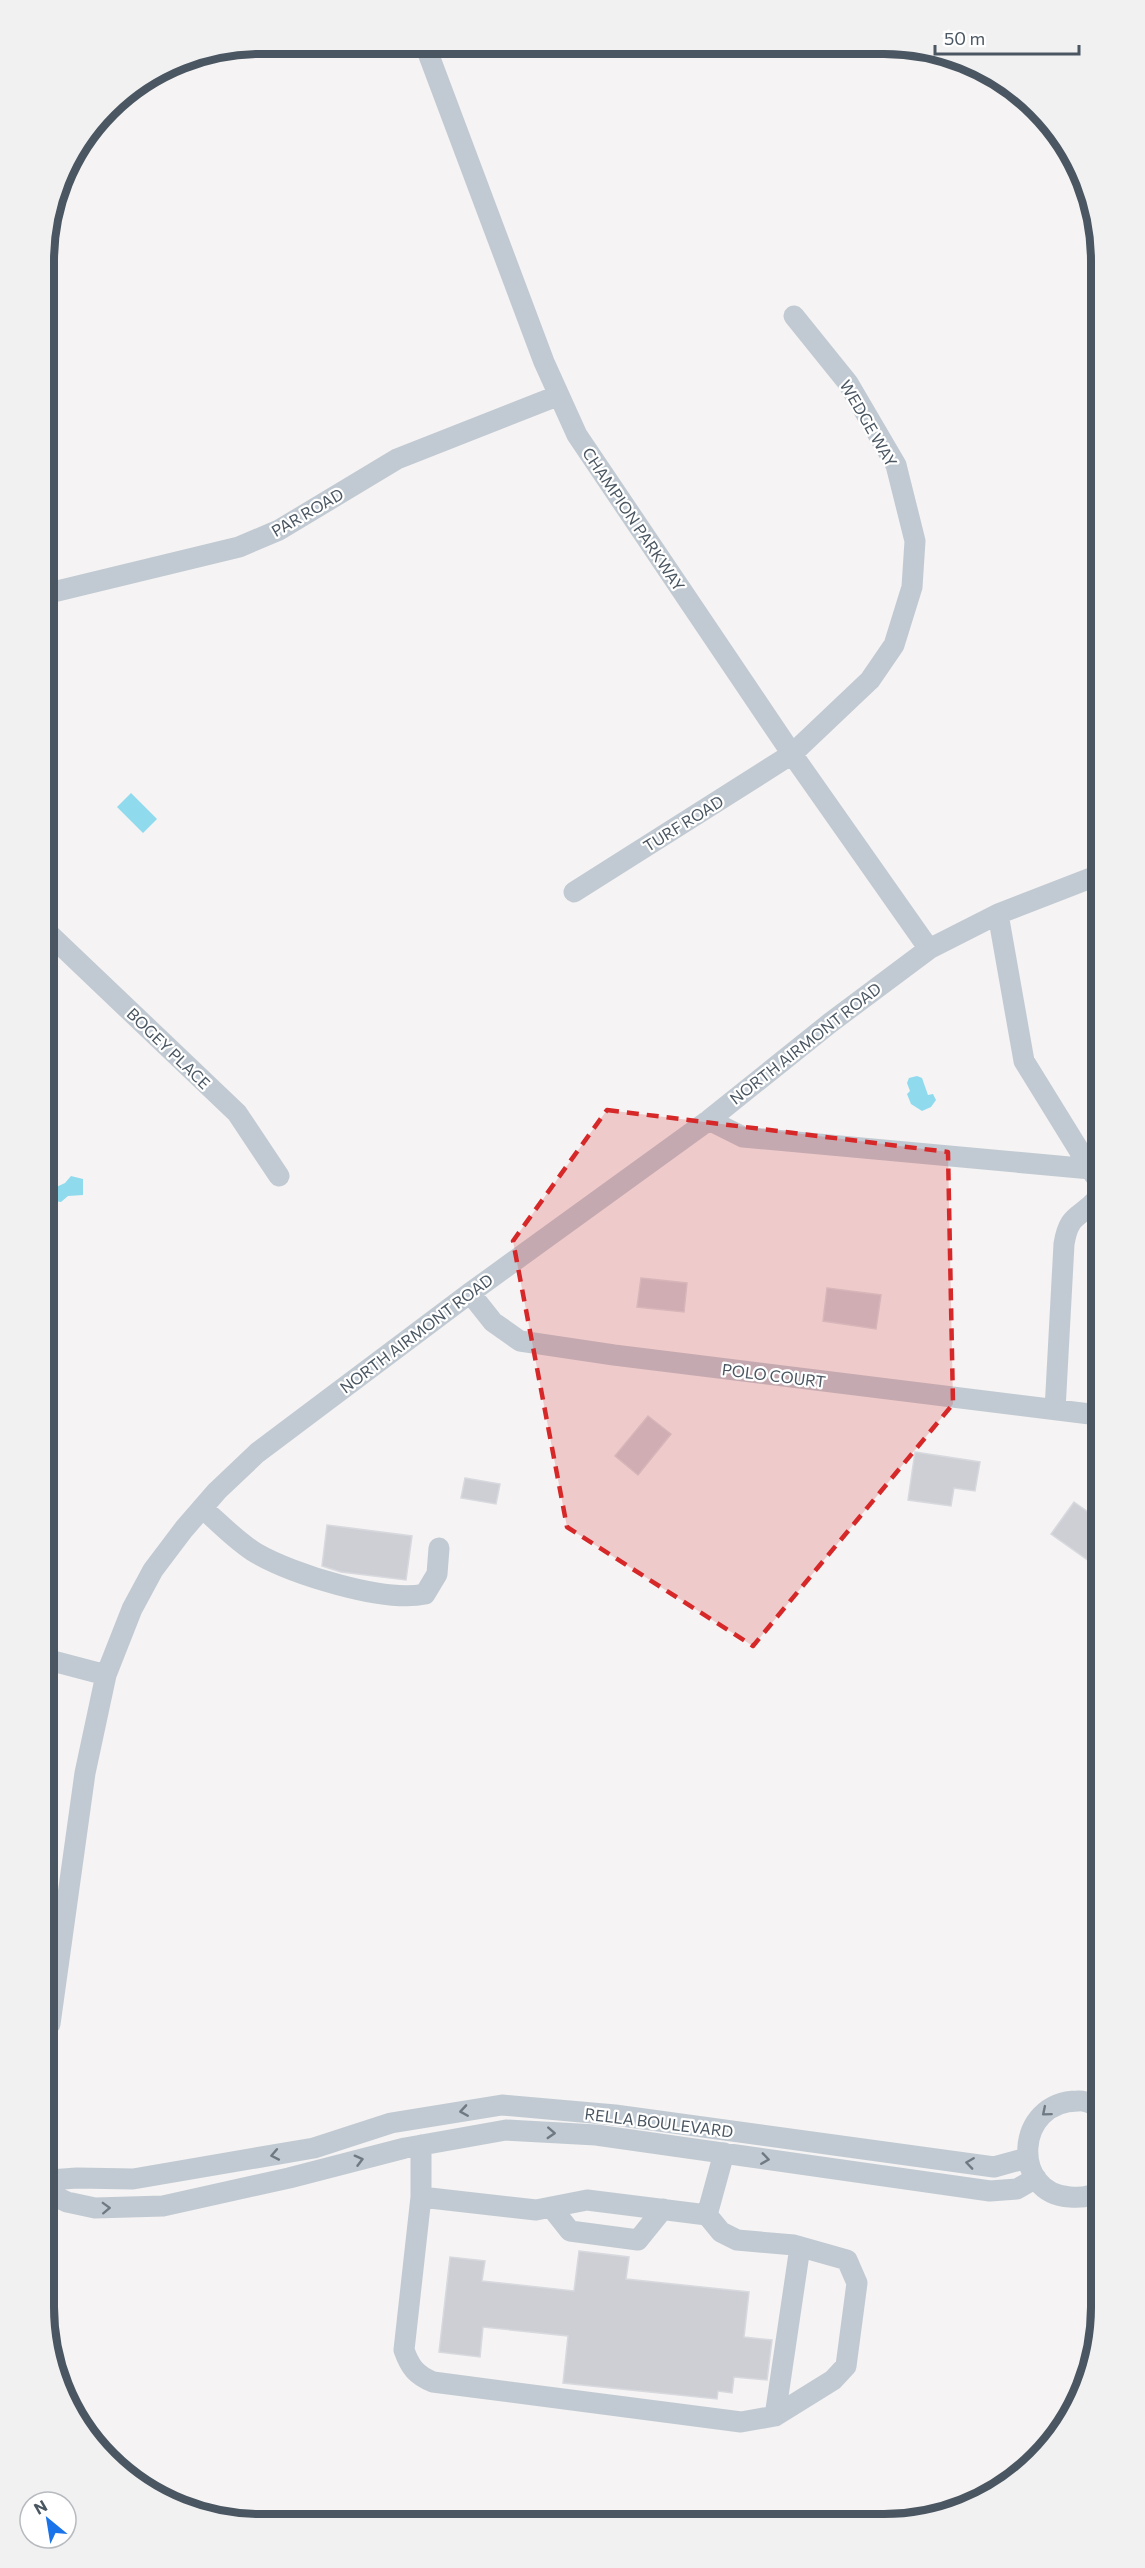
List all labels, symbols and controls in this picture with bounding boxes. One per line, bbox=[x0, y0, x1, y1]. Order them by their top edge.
scale bar bbox=[935, 18, 1079, 56]
text: 50 m bbox=[944, 27, 985, 49]
street label: WEDGE WAY bbox=[836, 376, 902, 470]
street label: CHAMPION PARKWAY bbox=[579, 444, 689, 595]
street label: PAR ROAD bbox=[268, 484, 346, 540]
street label: TURF ROAD bbox=[639, 791, 727, 855]
street label: NORTH AIRMONT ROAD bbox=[726, 978, 884, 1108]
street label: BOGEY PLACE bbox=[123, 1004, 215, 1092]
street label: NORTH AIRMONT ROAD bbox=[336, 1269, 496, 1397]
street label: POLO COURT bbox=[721, 1359, 827, 1391]
street label: RELLA BOULEVARD bbox=[584, 2103, 734, 2141]
one-way arrow bbox=[460, 2104, 470, 2117]
one-way arrow bbox=[1042, 2105, 1053, 2116]
one-way arrow bbox=[546, 2126, 555, 2139]
one-way arrow bbox=[270, 2148, 280, 2161]
one-way arrow bbox=[760, 2153, 770, 2165]
one-way arrow bbox=[354, 2154, 364, 2167]
one-way arrow bbox=[965, 2158, 975, 2170]
one-way arrow bbox=[102, 2202, 111, 2214]
north arrow bbox=[18, 2490, 78, 2550]
text: N bbox=[30, 2495, 50, 2518]

